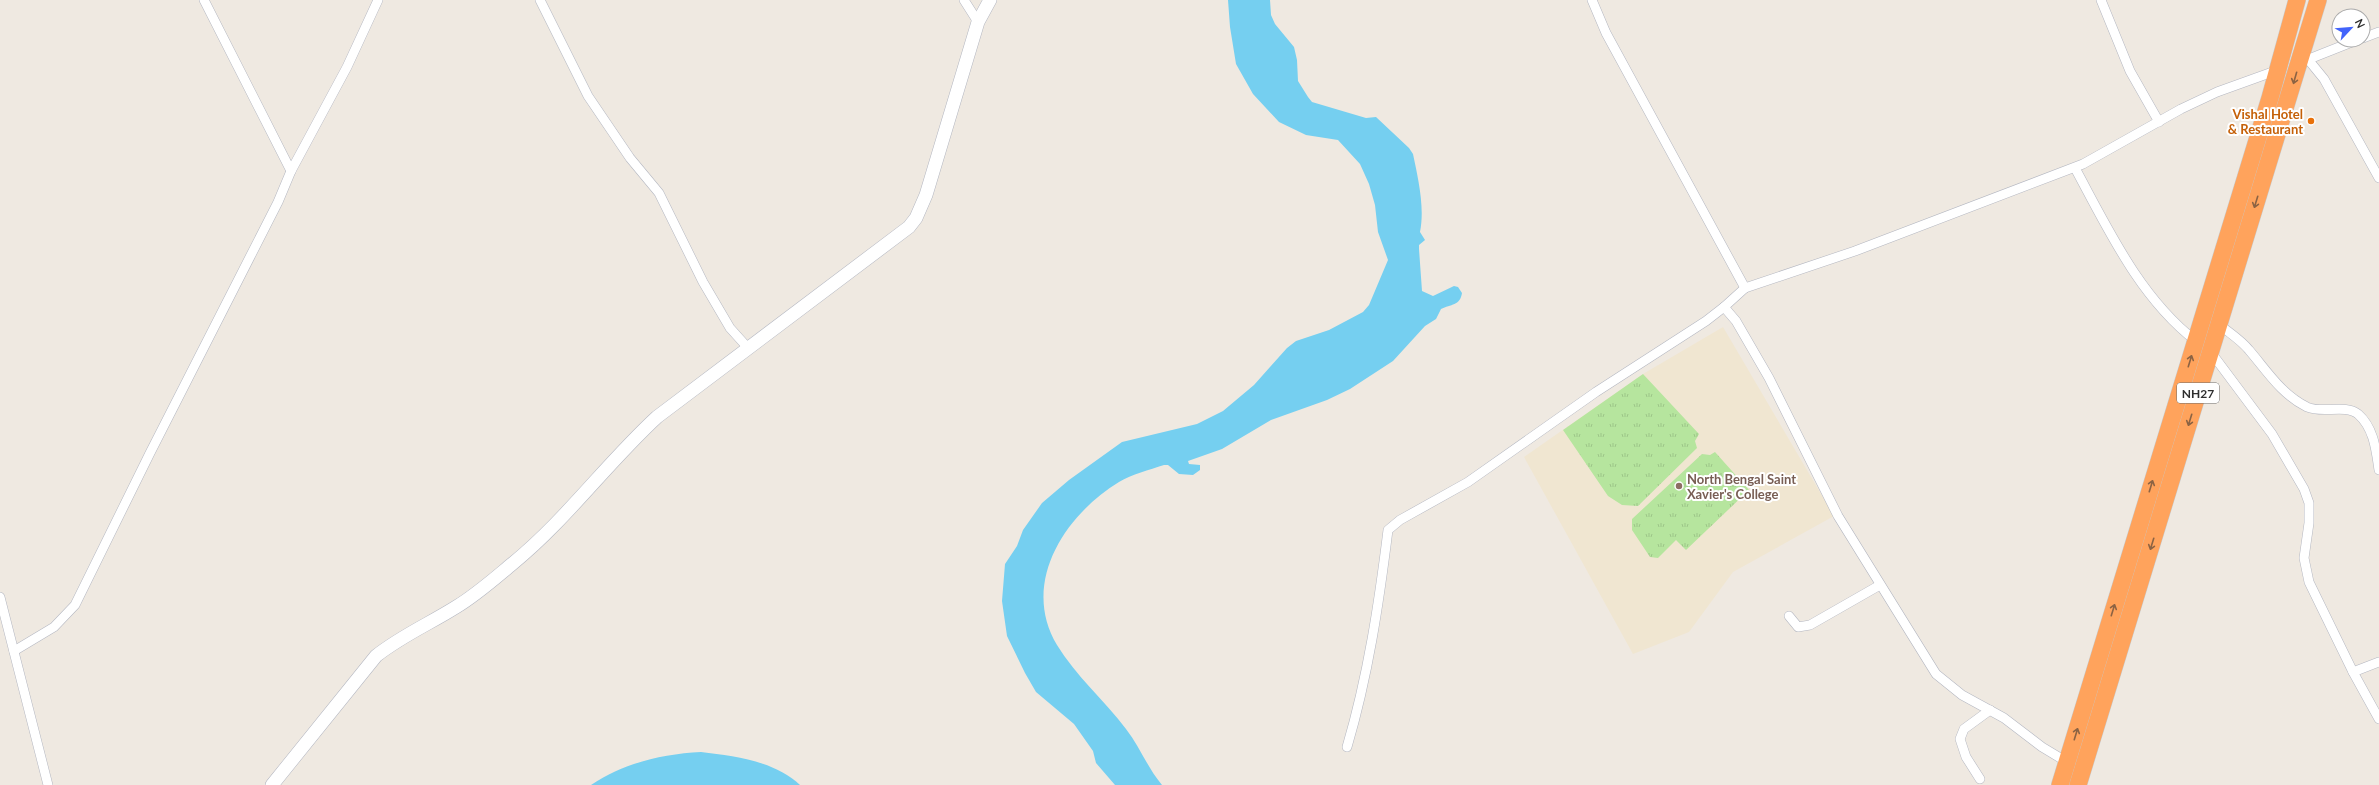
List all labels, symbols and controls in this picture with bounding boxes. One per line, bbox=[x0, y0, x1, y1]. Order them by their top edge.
north arrow bbox=[2331, 8, 2371, 48]
text: N bbox=[2353, 17, 2368, 30]
one-way arrow bbox=[2291, 71, 2298, 84]
place label: Vishal Hotel & Restaurant bbox=[2228, 106, 2303, 137]
marker: Vishal Hotel & Restaurant bbox=[2306, 116, 2316, 126]
one-way arrow bbox=[2252, 195, 2259, 208]
one-way arrow bbox=[2187, 355, 2194, 368]
road number: NH27 bbox=[2177, 383, 2219, 403]
one-way arrow bbox=[2186, 413, 2193, 426]
place label: North Bengal Saint Xavier's College bbox=[1687, 471, 1796, 502]
one-way arrow bbox=[2148, 480, 2156, 492]
marker: North Bengal Saint Xavier's College bbox=[1674, 481, 1684, 491]
one-way arrow bbox=[2148, 538, 2155, 551]
one-way arrow bbox=[2110, 604, 2118, 616]
one-way arrow bbox=[2073, 728, 2080, 741]

